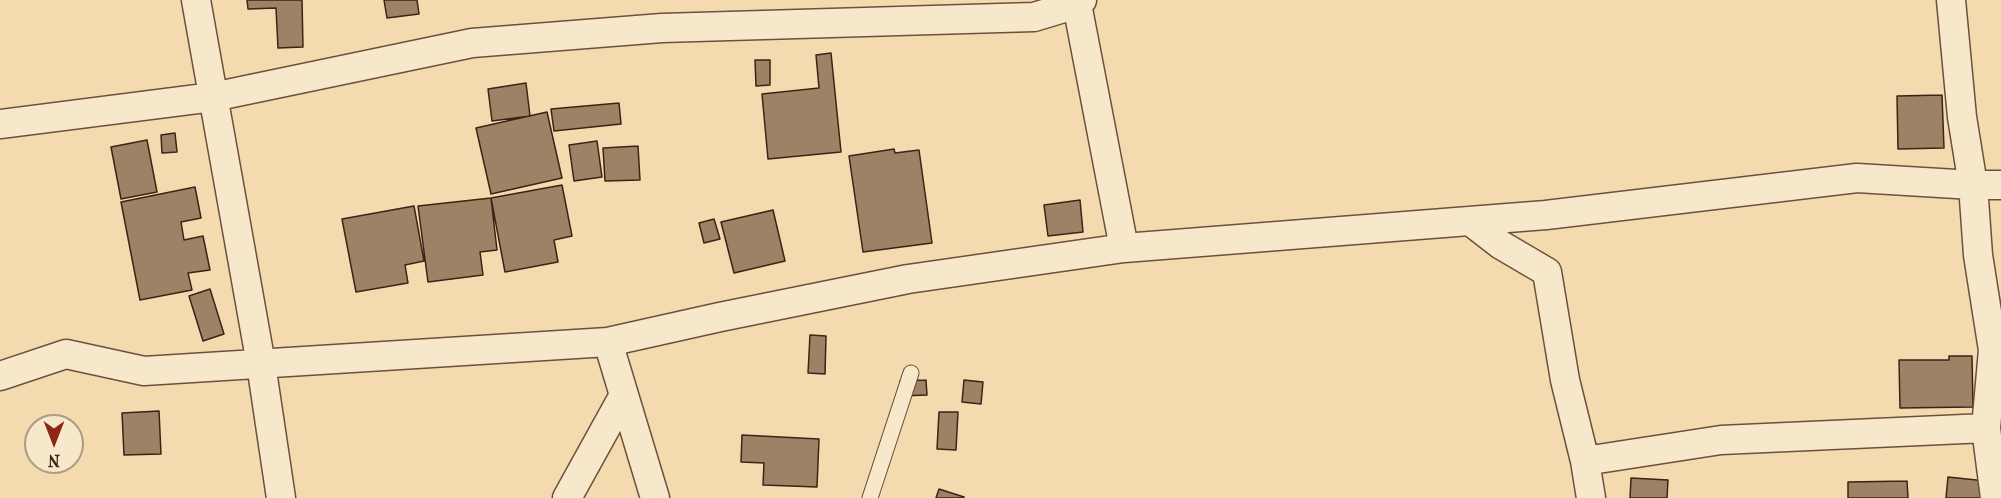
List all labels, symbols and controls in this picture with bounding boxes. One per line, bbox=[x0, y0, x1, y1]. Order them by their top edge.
north arrow bbox=[24, 414, 84, 474]
text: N bbox=[48, 451, 60, 470]

